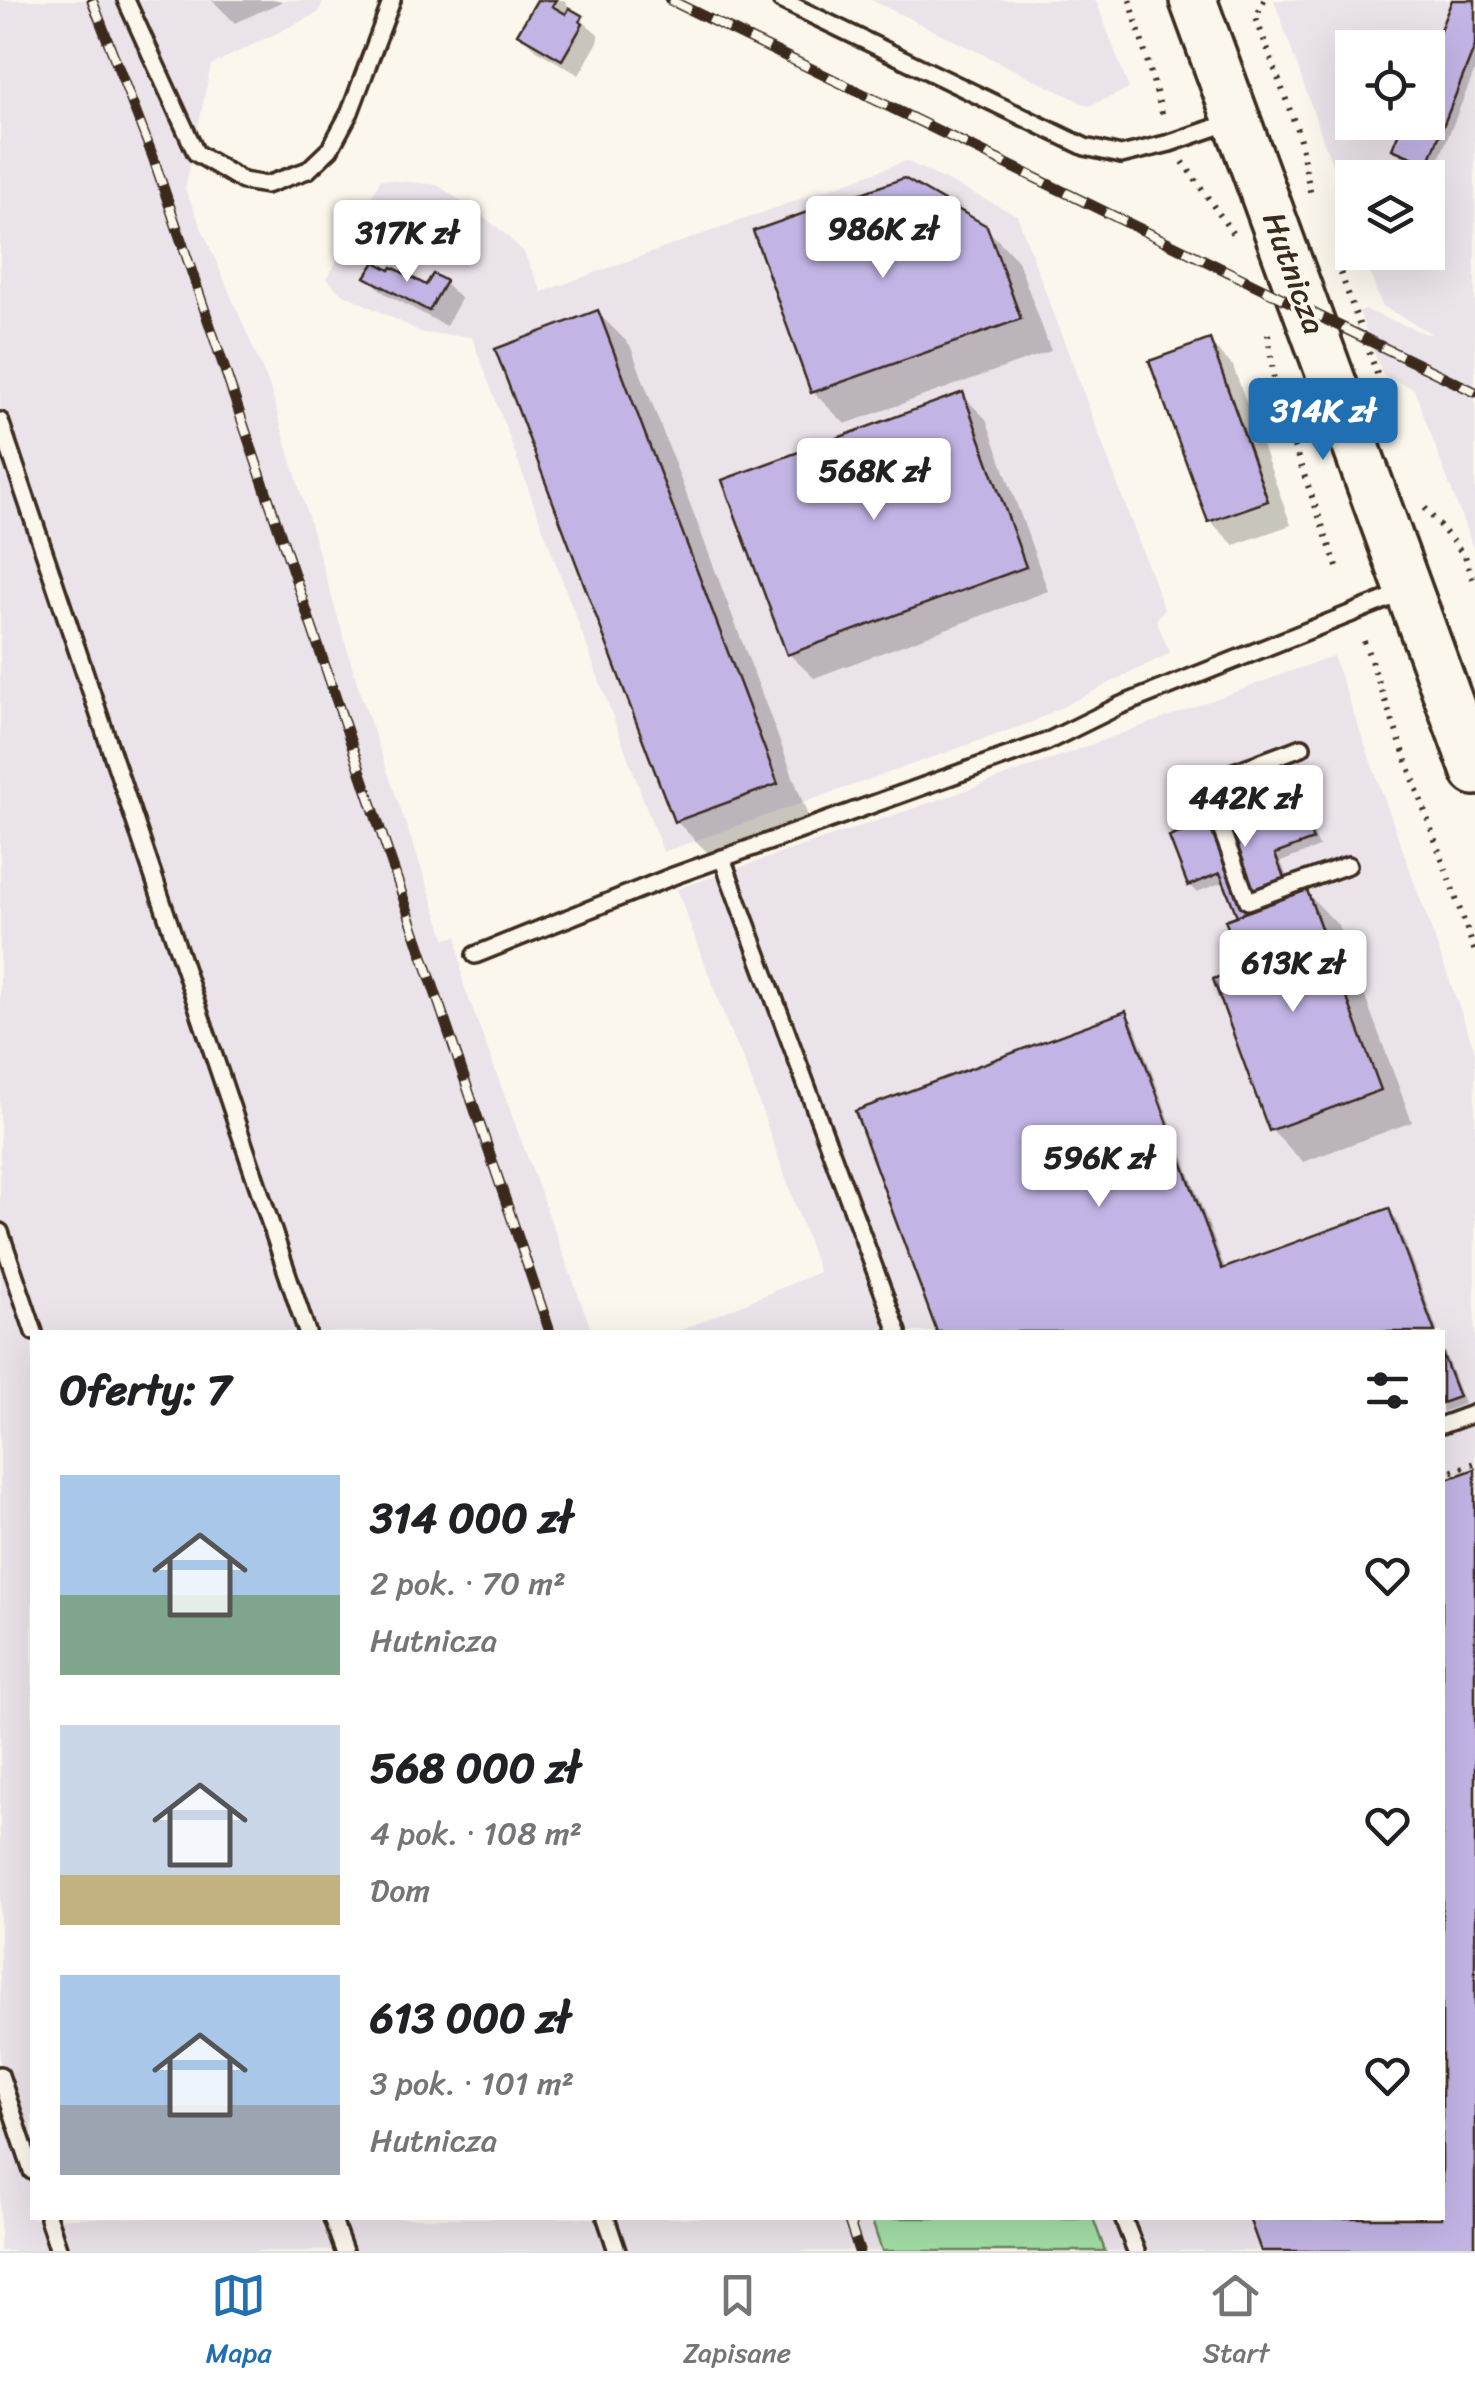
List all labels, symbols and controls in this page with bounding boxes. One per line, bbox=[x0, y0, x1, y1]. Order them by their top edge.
map controls bbox=[1335, 30, 1445, 270]
button: locate bbox=[1335, 30, 1445, 140]
button: layers bbox=[1335, 160, 1445, 270]
pin: 986K zł bbox=[791, 196, 975, 281]
pin: 317K zł bbox=[315, 200, 499, 285]
text: 986K zł bbox=[828, 200, 938, 257]
text: 317K zł bbox=[355, 204, 459, 261]
street label: Hutnicza bbox=[1245, 204, 1343, 342]
pin: 314K zł bbox=[1231, 378, 1415, 463]
text: 314K zł bbox=[1271, 382, 1375, 439]
pin: 568K zł bbox=[782, 438, 966, 523]
text: 568K zł bbox=[819, 442, 929, 499]
pin: 442K zł bbox=[1153, 765, 1337, 850]
text: 442K zł bbox=[1189, 769, 1301, 826]
pin: 613K zł bbox=[1201, 930, 1385, 1015]
text: 613K zł bbox=[1242, 934, 1344, 991]
pin: 596K zł bbox=[1007, 1125, 1191, 1210]
text: 596K zł bbox=[1044, 1129, 1154, 1186]
text: Oferty: 7 bbox=[60, 1353, 231, 1427]
icon: filters bbox=[1360, 1363, 1415, 1418]
text: 314 000 zł bbox=[370, 1481, 572, 1555]
icon: home bbox=[140, 1515, 260, 1635]
icon: heart bbox=[1360, 1548, 1415, 1603]
text: 2 pok. · 70 m² bbox=[370, 1555, 566, 1612]
text: Hutnicza bbox=[370, 1612, 497, 1669]
text: 568 000 zł bbox=[370, 1731, 580, 1805]
icon: home bbox=[140, 1765, 260, 1885]
icon: heart bbox=[1360, 1798, 1415, 1853]
text: 4 pok. · 108 m² bbox=[370, 1805, 582, 1862]
text: Dom bbox=[370, 1862, 430, 1919]
text: 613 000 zł bbox=[370, 1981, 570, 2055]
icon: home bbox=[140, 2015, 260, 2135]
icon: heart bbox=[1360, 2048, 1415, 2103]
text: 3 pok. · 101 m² bbox=[370, 2055, 574, 2112]
text: Hutnicza bbox=[370, 2112, 497, 2169]
tab: Mapa bbox=[206, 2268, 271, 2377]
tab: Zapisane bbox=[683, 2268, 791, 2377]
tab: Start bbox=[1203, 2268, 1269, 2377]

